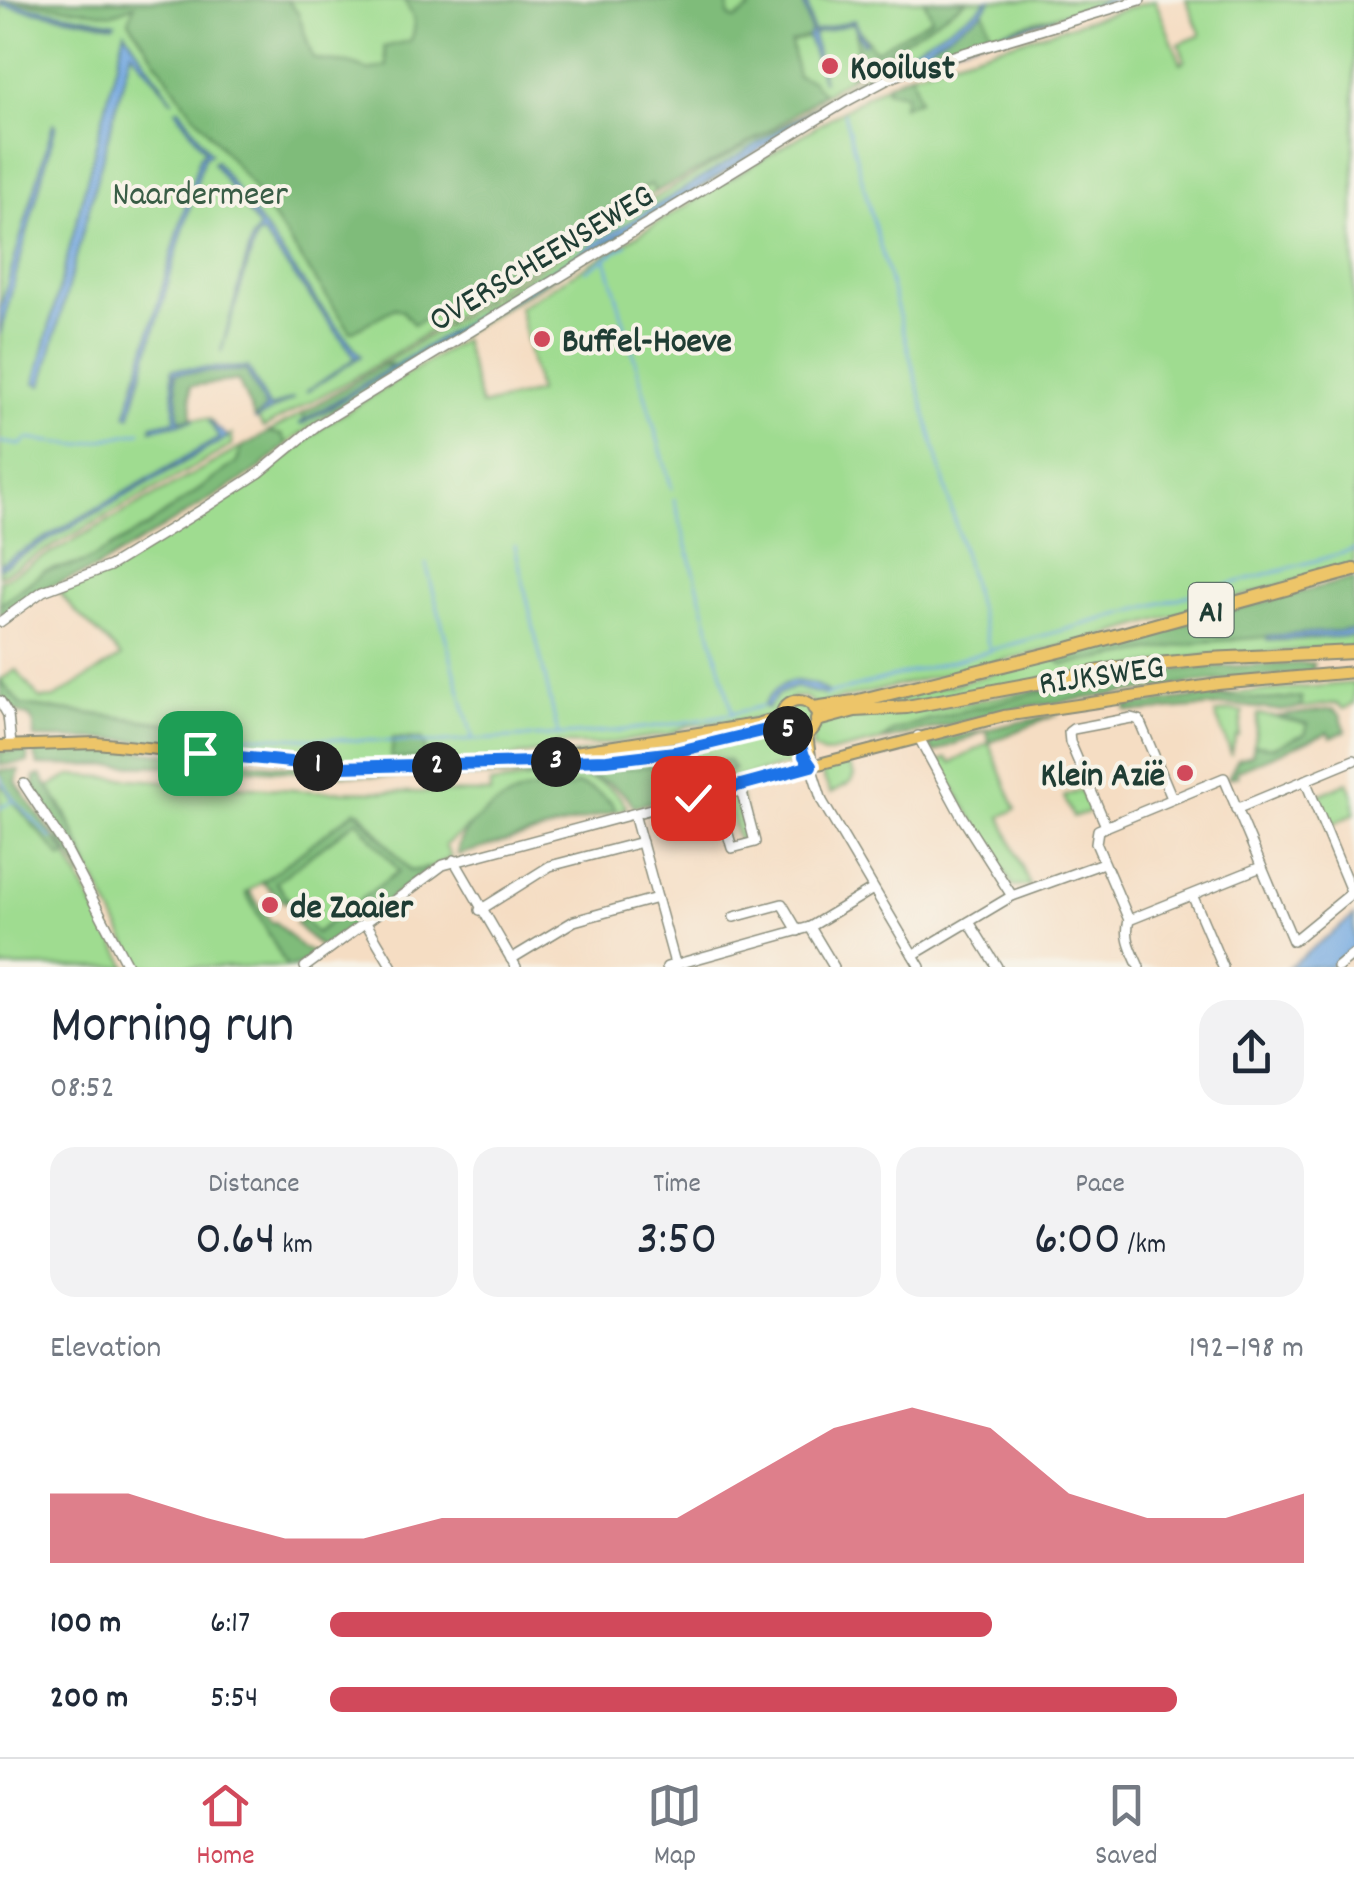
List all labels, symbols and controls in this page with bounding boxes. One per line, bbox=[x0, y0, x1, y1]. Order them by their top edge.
place label: Kooilust bbox=[850, 46, 955, 96]
marker: Kooilust bbox=[819, 55, 841, 77]
park label: Naardermeer bbox=[112, 172, 288, 222]
street label: OVERSCHEENSEWEG bbox=[421, 173, 665, 347]
place label: Buffel-Hoeve bbox=[562, 319, 732, 369]
marker: Buffel-Hoeve bbox=[531, 328, 553, 350]
road number: A1 bbox=[1188, 583, 1234, 637]
street label: RIJKSWEG bbox=[1036, 644, 1168, 711]
pin: 5 bbox=[763, 706, 813, 756]
pin bbox=[158, 711, 243, 796]
text: 5 bbox=[782, 711, 794, 751]
icon: arrive bbox=[173, 726, 228, 781]
pin: 3 bbox=[531, 737, 581, 787]
pin: 1 bbox=[293, 741, 343, 791]
pin: 2 bbox=[412, 742, 462, 792]
text: 3 bbox=[550, 742, 562, 782]
text: 1 bbox=[315, 746, 321, 786]
text: 2 bbox=[431, 747, 443, 787]
place label: Klein Azië bbox=[1041, 753, 1165, 803]
pin bbox=[651, 756, 736, 841]
marker: Klein Azië bbox=[1174, 762, 1196, 784]
icon: check bbox=[666, 771, 721, 826]
place label: de Zaaier bbox=[290, 885, 414, 935]
marker: de Zaaier bbox=[259, 894, 281, 916]
text: Morning run bbox=[50, 990, 294, 1069]
button: share bbox=[1199, 1000, 1304, 1105]
text: 08:52 bbox=[50, 1067, 114, 1113]
text: Distance bbox=[208, 1166, 300, 1206]
text: Time bbox=[653, 1166, 701, 1206]
text: Pace bbox=[1075, 1166, 1125, 1206]
text: 0.64 bbox=[195, 1206, 276, 1278]
text: 3:50 bbox=[637, 1206, 717, 1278]
text: 6:00 bbox=[1034, 1206, 1121, 1278]
text: km bbox=[276, 1227, 313, 1267]
text: /km bbox=[1121, 1227, 1166, 1267]
text: Elevation bbox=[50, 1327, 161, 1373]
text: 192–198 m bbox=[1189, 1327, 1304, 1373]
text: 100 m bbox=[50, 1602, 121, 1648]
text: 6:17 bbox=[210, 1602, 250, 1648]
text: 200 m bbox=[50, 1677, 128, 1723]
text: 5:54 bbox=[210, 1677, 258, 1723]
tab: Home bbox=[196, 1778, 255, 1878]
tab: Map bbox=[647, 1778, 702, 1878]
tab: Saved bbox=[1095, 1778, 1158, 1878]

